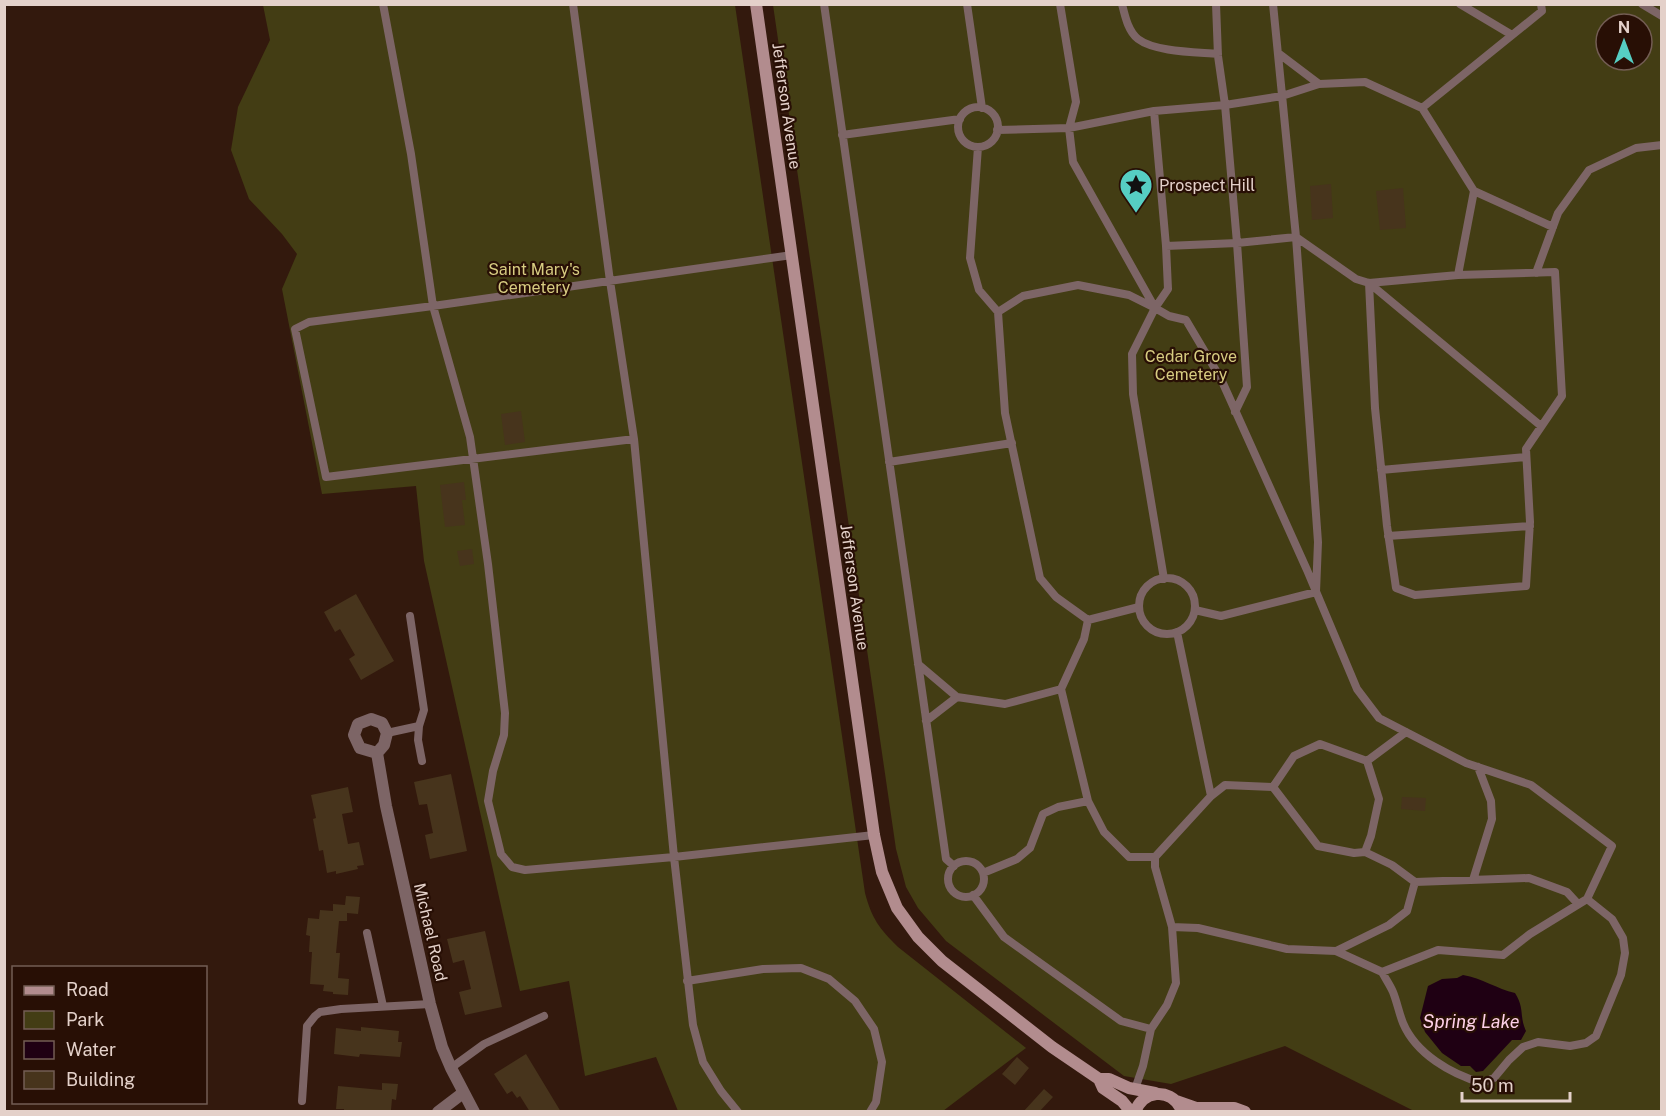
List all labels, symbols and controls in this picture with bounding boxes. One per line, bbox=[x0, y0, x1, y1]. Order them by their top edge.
north arrow bbox=[1594, 12, 1654, 72]
text: N bbox=[1618, 18, 1630, 37]
street label: Jefferson Avenue bbox=[768, 42, 805, 171]
place icon: Prospect Hill bbox=[1118, 167, 1154, 214]
place label: Prospect Hill bbox=[1159, 176, 1255, 195]
park label: Saint Mary's Cemetery bbox=[488, 260, 580, 297]
park label: Cedar Grove Cemetery bbox=[1145, 347, 1237, 384]
street label: Jefferson Avenue bbox=[836, 523, 873, 652]
street label: Michael Road bbox=[410, 881, 451, 983]
legend bbox=[12, 966, 207, 1104]
text: Road bbox=[66, 979, 109, 1000]
text: Park bbox=[66, 1009, 104, 1030]
water label: Spring Lake bbox=[1422, 1011, 1520, 1032]
text: Water bbox=[66, 1039, 116, 1060]
scale bar bbox=[1462, 1065, 1570, 1103]
text: Building bbox=[66, 1069, 135, 1090]
text: 50 m bbox=[1471, 1075, 1514, 1096]

